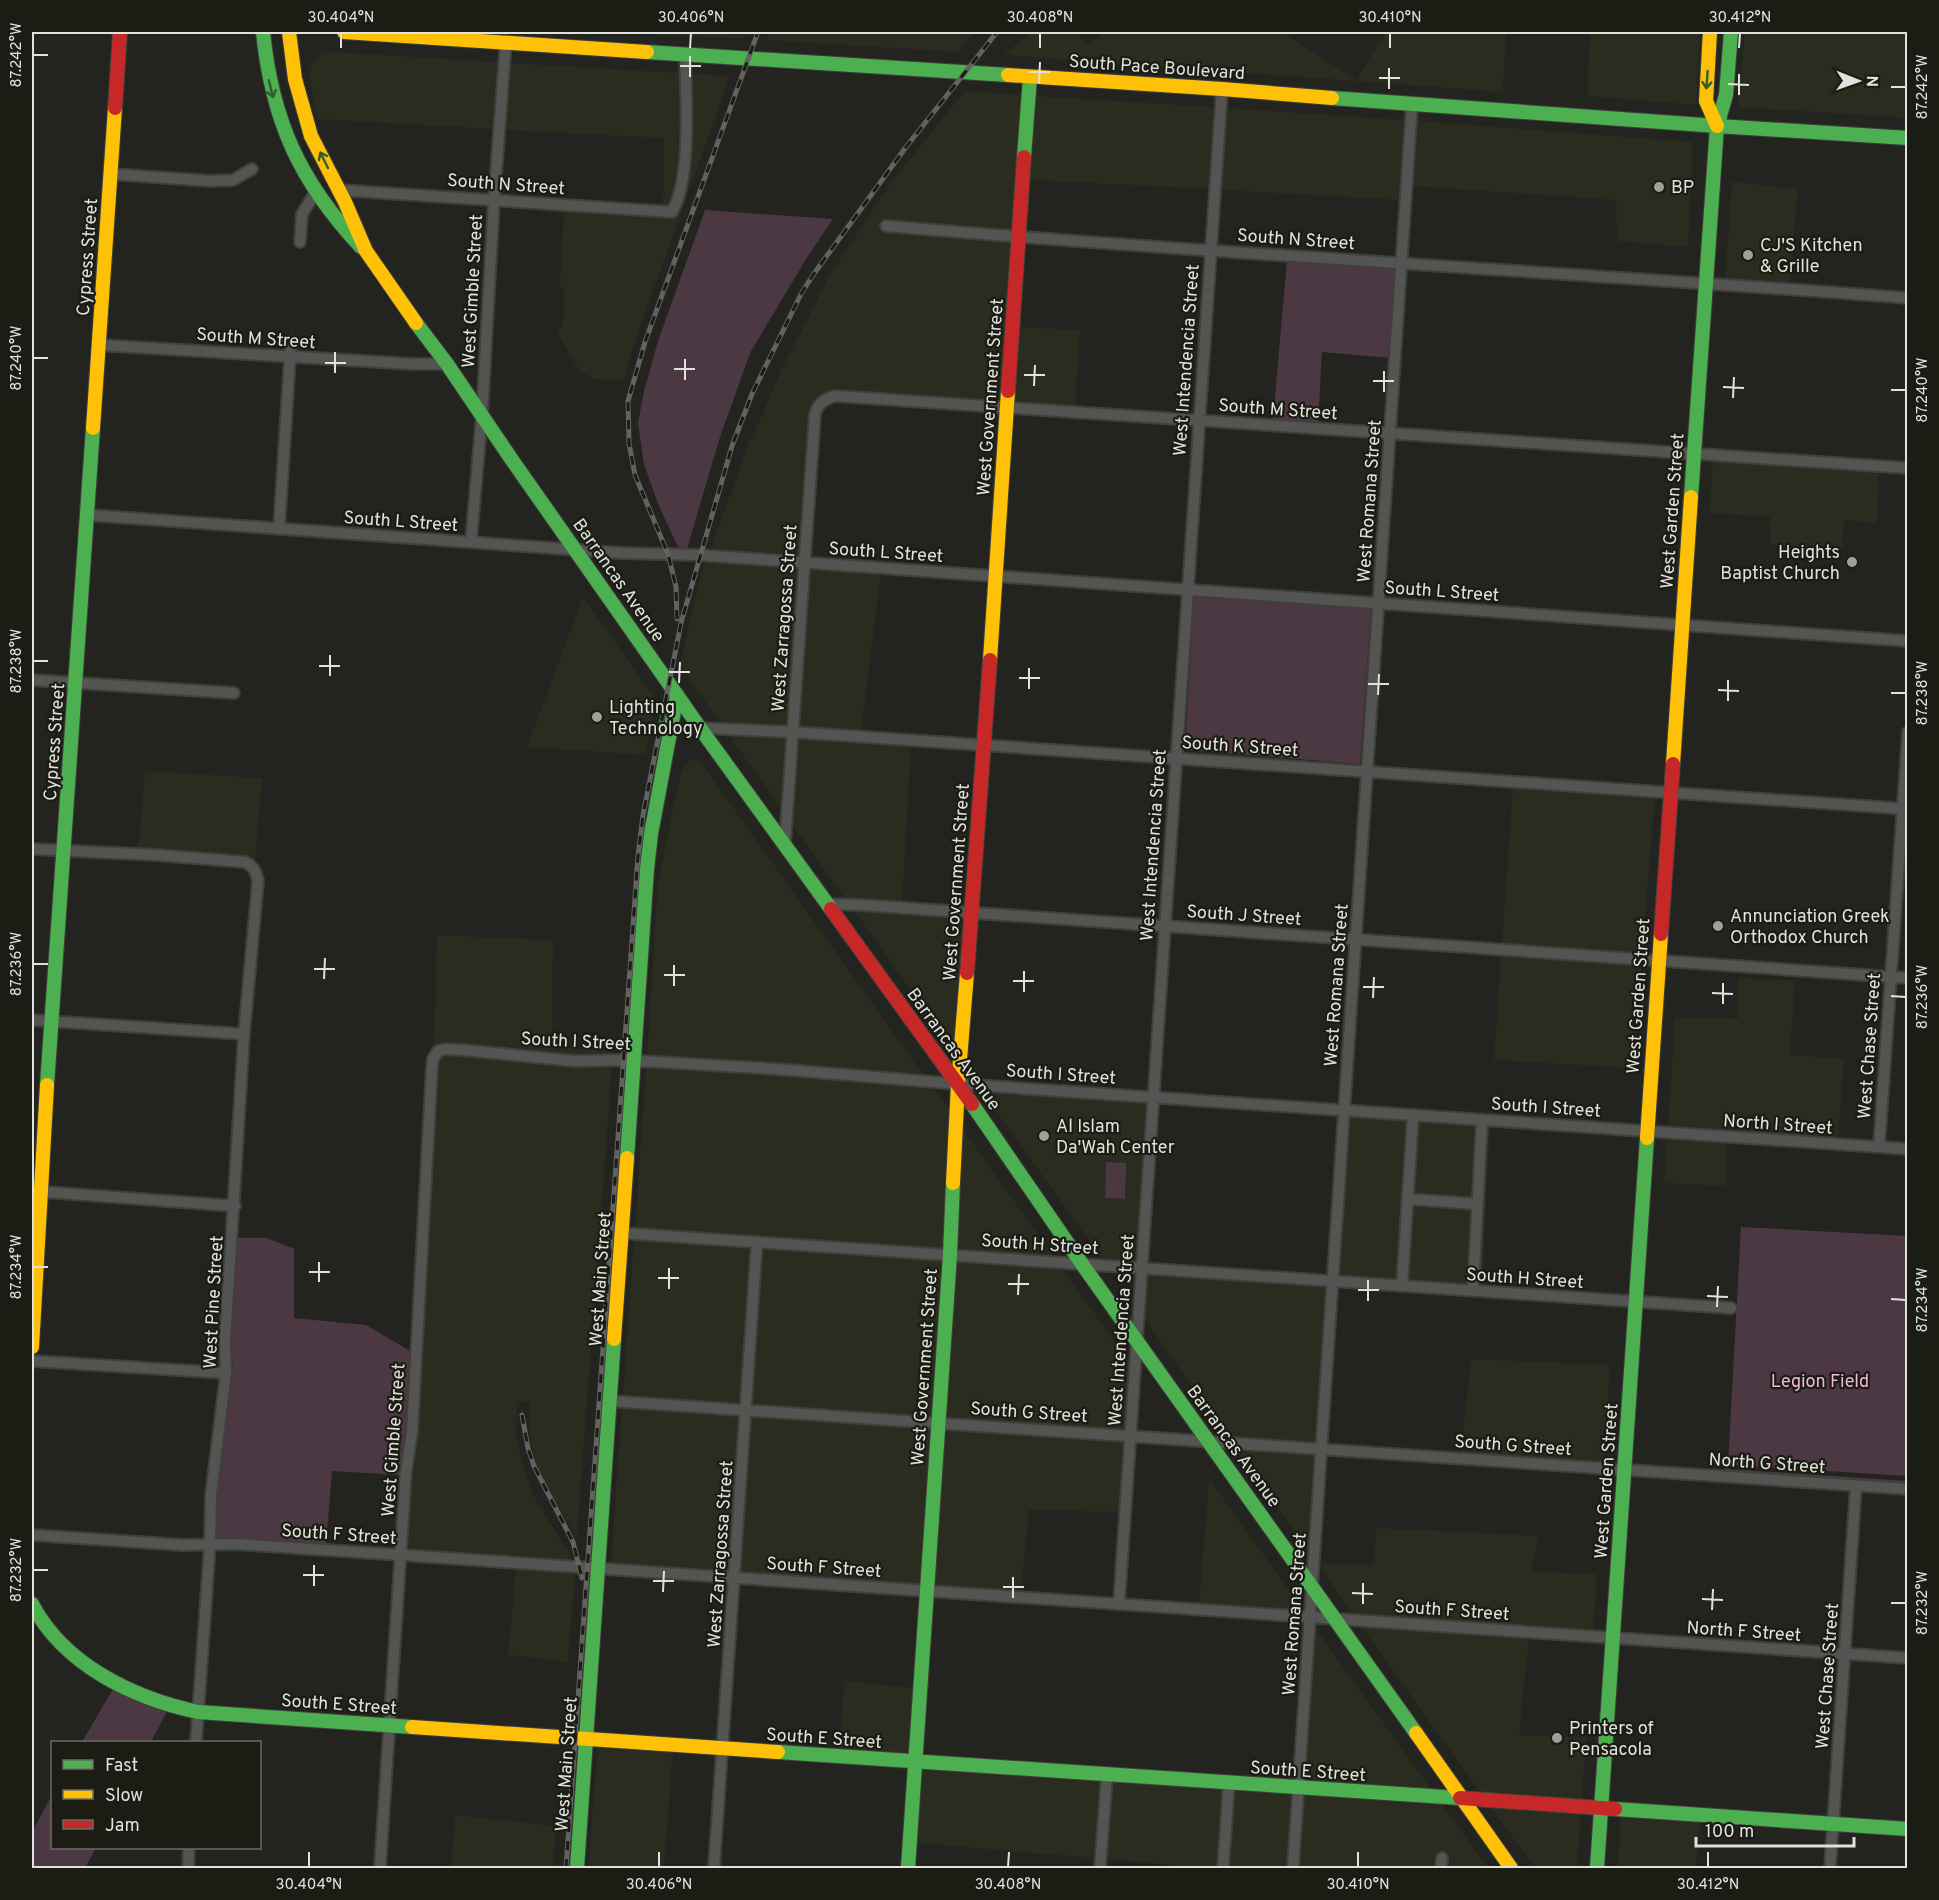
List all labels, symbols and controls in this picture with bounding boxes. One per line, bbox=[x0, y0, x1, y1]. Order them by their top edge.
text: 30.404°N bbox=[308, 9, 374, 28]
text: 30.406°N bbox=[658, 9, 724, 28]
text: 30.408°N bbox=[1007, 9, 1073, 28]
text: 30.410°N bbox=[1358, 9, 1422, 28]
text: 30.412°N bbox=[1709, 9, 1771, 28]
text: 87.242°W bbox=[8, 23, 27, 87]
street label: South Pace Boulevard bbox=[1068, 51, 1246, 86]
north arrow bbox=[1828, 51, 1888, 111]
text: 87.242°W bbox=[1914, 55, 1933, 119]
one-way arrow bbox=[1701, 69, 1712, 89]
text: N bbox=[1861, 75, 1881, 87]
one-way arrow bbox=[266, 79, 277, 98]
one-way arrow bbox=[318, 152, 329, 170]
street label: South N Street bbox=[446, 170, 566, 201]
place label: BP bbox=[1671, 177, 1694, 200]
marker: BP bbox=[1652, 180, 1666, 194]
street label: Cypress Street bbox=[73, 197, 104, 317]
street label: West Gimble Street bbox=[458, 214, 489, 369]
street label: South N Street bbox=[1236, 225, 1356, 256]
place label: CJ'S Kitchen & Grille bbox=[1760, 235, 1863, 279]
marker: CJ'S Kitchen & Grille bbox=[1741, 248, 1755, 262]
street label: West Intendencia Street bbox=[1169, 263, 1206, 457]
street label: West Government Street bbox=[973, 298, 1010, 497]
street label: South M Street bbox=[195, 324, 316, 355]
text: 87.240°W bbox=[8, 325, 27, 391]
text: 87.240°W bbox=[1914, 357, 1933, 423]
street label: South M Street bbox=[1217, 395, 1338, 426]
street label: West Romana Street bbox=[1353, 419, 1388, 583]
street label: West Garden Street bbox=[1657, 432, 1690, 590]
street label: South L Street bbox=[343, 507, 459, 538]
street label: Barrancas Avenue bbox=[567, 515, 669, 647]
street label: West Zarragossa Street bbox=[767, 523, 804, 713]
street label: South L Street bbox=[828, 538, 944, 569]
place label: Heights Baptist Church bbox=[1720, 542, 1840, 586]
marker: Heights Baptist Church bbox=[1845, 555, 1859, 569]
street label: South L Street bbox=[1384, 577, 1500, 608]
text: 87.238°W bbox=[8, 629, 27, 693]
text: 87.238°W bbox=[1914, 661, 1933, 725]
street label: Cypress Street bbox=[40, 682, 71, 802]
place label: Lighting Technology bbox=[609, 697, 703, 741]
marker: Lighting Technology bbox=[590, 710, 604, 724]
street label: South K Street bbox=[1181, 732, 1299, 763]
street label: West Intendencia Street bbox=[1136, 748, 1173, 942]
street label: West Government Street bbox=[939, 783, 976, 982]
street label: South J Street bbox=[1186, 901, 1302, 932]
street label: West Romana Street bbox=[1320, 903, 1355, 1067]
place label: Annunciation Greek Orthodox Church bbox=[1730, 906, 1890, 950]
street label: West Garden Street bbox=[1623, 917, 1656, 1075]
marker: Annunciation Greek Orthodox Church bbox=[1711, 919, 1725, 933]
text: 87.236°W bbox=[8, 932, 27, 996]
text: 87.236°W bbox=[1914, 965, 1933, 1029]
street label: West Chase Street bbox=[1854, 972, 1887, 1120]
street label: Barrancas Avenue bbox=[901, 984, 1005, 1116]
street label: South I Street bbox=[520, 1028, 632, 1057]
street label: South I Street bbox=[1005, 1060, 1117, 1091]
street label: South I Street bbox=[1490, 1093, 1602, 1124]
street label: North I Street bbox=[1722, 1110, 1833, 1141]
place label: Al Islam Da'Wah Center bbox=[1056, 1116, 1175, 1160]
marker: Al Islam Da'Wah Center bbox=[1037, 1129, 1051, 1143]
street label: West Main Street bbox=[585, 1211, 618, 1347]
street label: South H Street bbox=[980, 1230, 1099, 1261]
street label: West Intendencia Street bbox=[1104, 1233, 1141, 1427]
text: 87.234°W bbox=[8, 1235, 27, 1299]
street label: West Pine Street bbox=[200, 1235, 229, 1369]
street label: South H Street bbox=[1465, 1264, 1584, 1295]
street label: West Government Street bbox=[907, 1268, 944, 1467]
text: 87.234°W bbox=[1914, 1268, 1933, 1332]
street label: West Gimble Street bbox=[378, 1362, 411, 1518]
park label: Legion Field bbox=[1771, 1371, 1869, 1394]
street label: Barrancas Avenue bbox=[1181, 1381, 1285, 1513]
street label: South G Street bbox=[969, 1398, 1088, 1429]
street label: West Garden Street bbox=[1591, 1402, 1624, 1560]
street label: South G Street bbox=[1453, 1431, 1572, 1462]
street label: North G Street bbox=[1708, 1449, 1826, 1480]
street label: West Zarragossa Street bbox=[703, 1459, 740, 1649]
street label: South F Street bbox=[281, 1520, 397, 1551]
street label: West Romana Street bbox=[1278, 1532, 1313, 1696]
text: 87.232°W bbox=[8, 1538, 27, 1602]
street label: South F Street bbox=[766, 1553, 882, 1584]
text: 87.232°W bbox=[1914, 1571, 1933, 1635]
street label: South F Street bbox=[1394, 1596, 1510, 1627]
street label: West Chase Street bbox=[1812, 1602, 1845, 1750]
street label: North F Street bbox=[1686, 1617, 1802, 1648]
street label: South E Street bbox=[280, 1690, 398, 1721]
street label: West Main Street bbox=[551, 1696, 584, 1832]
place label: Printers of Pensacola bbox=[1569, 1718, 1654, 1762]
street label: South E Street bbox=[765, 1724, 883, 1755]
marker: Printers of Pensacola bbox=[1550, 1731, 1564, 1745]
legend bbox=[51, 1741, 261, 1849]
text: Fast bbox=[105, 1755, 138, 1778]
street label: South E Street bbox=[1249, 1757, 1367, 1788]
text: Slow bbox=[105, 1785, 143, 1808]
scale bar bbox=[1696, 1810, 1854, 1848]
text: Jam bbox=[105, 1815, 140, 1838]
text: 100 m bbox=[1705, 1821, 1754, 1844]
text: 30.404°N bbox=[276, 1876, 342, 1895]
text: 30.406°N bbox=[626, 1876, 692, 1895]
text: 30.408°N bbox=[975, 1876, 1041, 1895]
text: 30.410°N bbox=[1326, 1876, 1390, 1895]
text: 30.412°N bbox=[1677, 1876, 1739, 1895]

